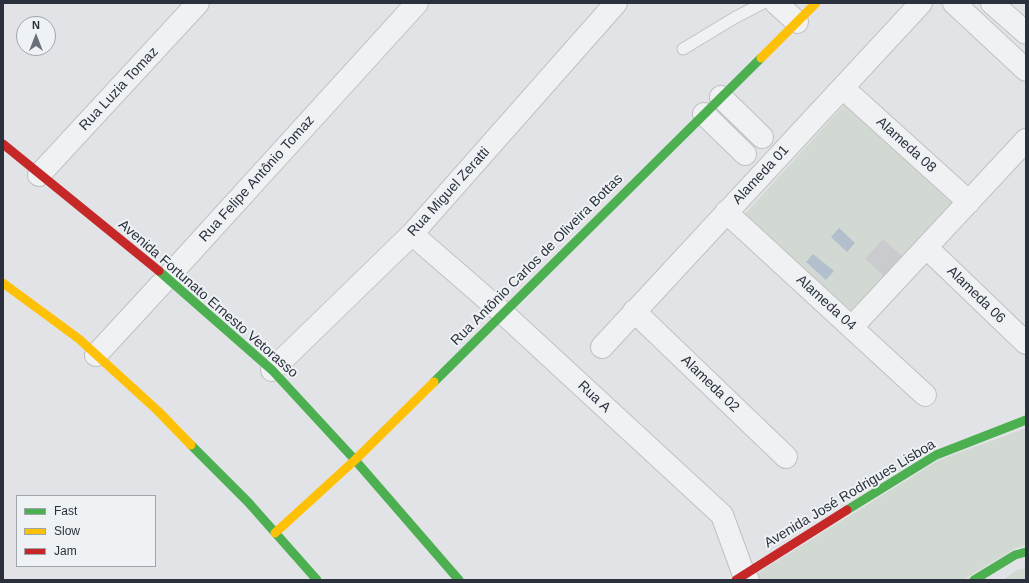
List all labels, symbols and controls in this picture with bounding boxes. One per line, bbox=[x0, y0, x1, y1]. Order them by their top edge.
north arrow bbox=[16, 16, 56, 56]
text: N bbox=[32, 19, 40, 31]
street label: Rua Luzia Tomaz bbox=[76, 44, 162, 134]
street label: Rua Felipe Antônio Tomaz bbox=[196, 112, 318, 246]
street label: Alameda 08 bbox=[873, 114, 939, 176]
street label: Alameda 01 bbox=[729, 142, 793, 208]
street label: Rua Miguel Zeratti bbox=[404, 144, 494, 240]
street label: Rua Antônio Carlos de Oliveira Bottas bbox=[448, 171, 626, 349]
street label: Avenida Fortunato Ernesto Vetorasso bbox=[115, 216, 301, 382]
street label: Alameda 06 bbox=[943, 263, 1009, 327]
street label: Alameda 04 bbox=[793, 272, 859, 334]
street label: Alameda 02 bbox=[677, 352, 743, 416]
street label: Rua A bbox=[574, 378, 614, 416]
street label: Avenida José Rodrigues Lisboa bbox=[761, 436, 939, 552]
legend bbox=[16, 495, 156, 567]
text: Fast bbox=[54, 504, 77, 518]
text: Slow bbox=[54, 524, 80, 538]
text: Jam bbox=[54, 544, 77, 558]

